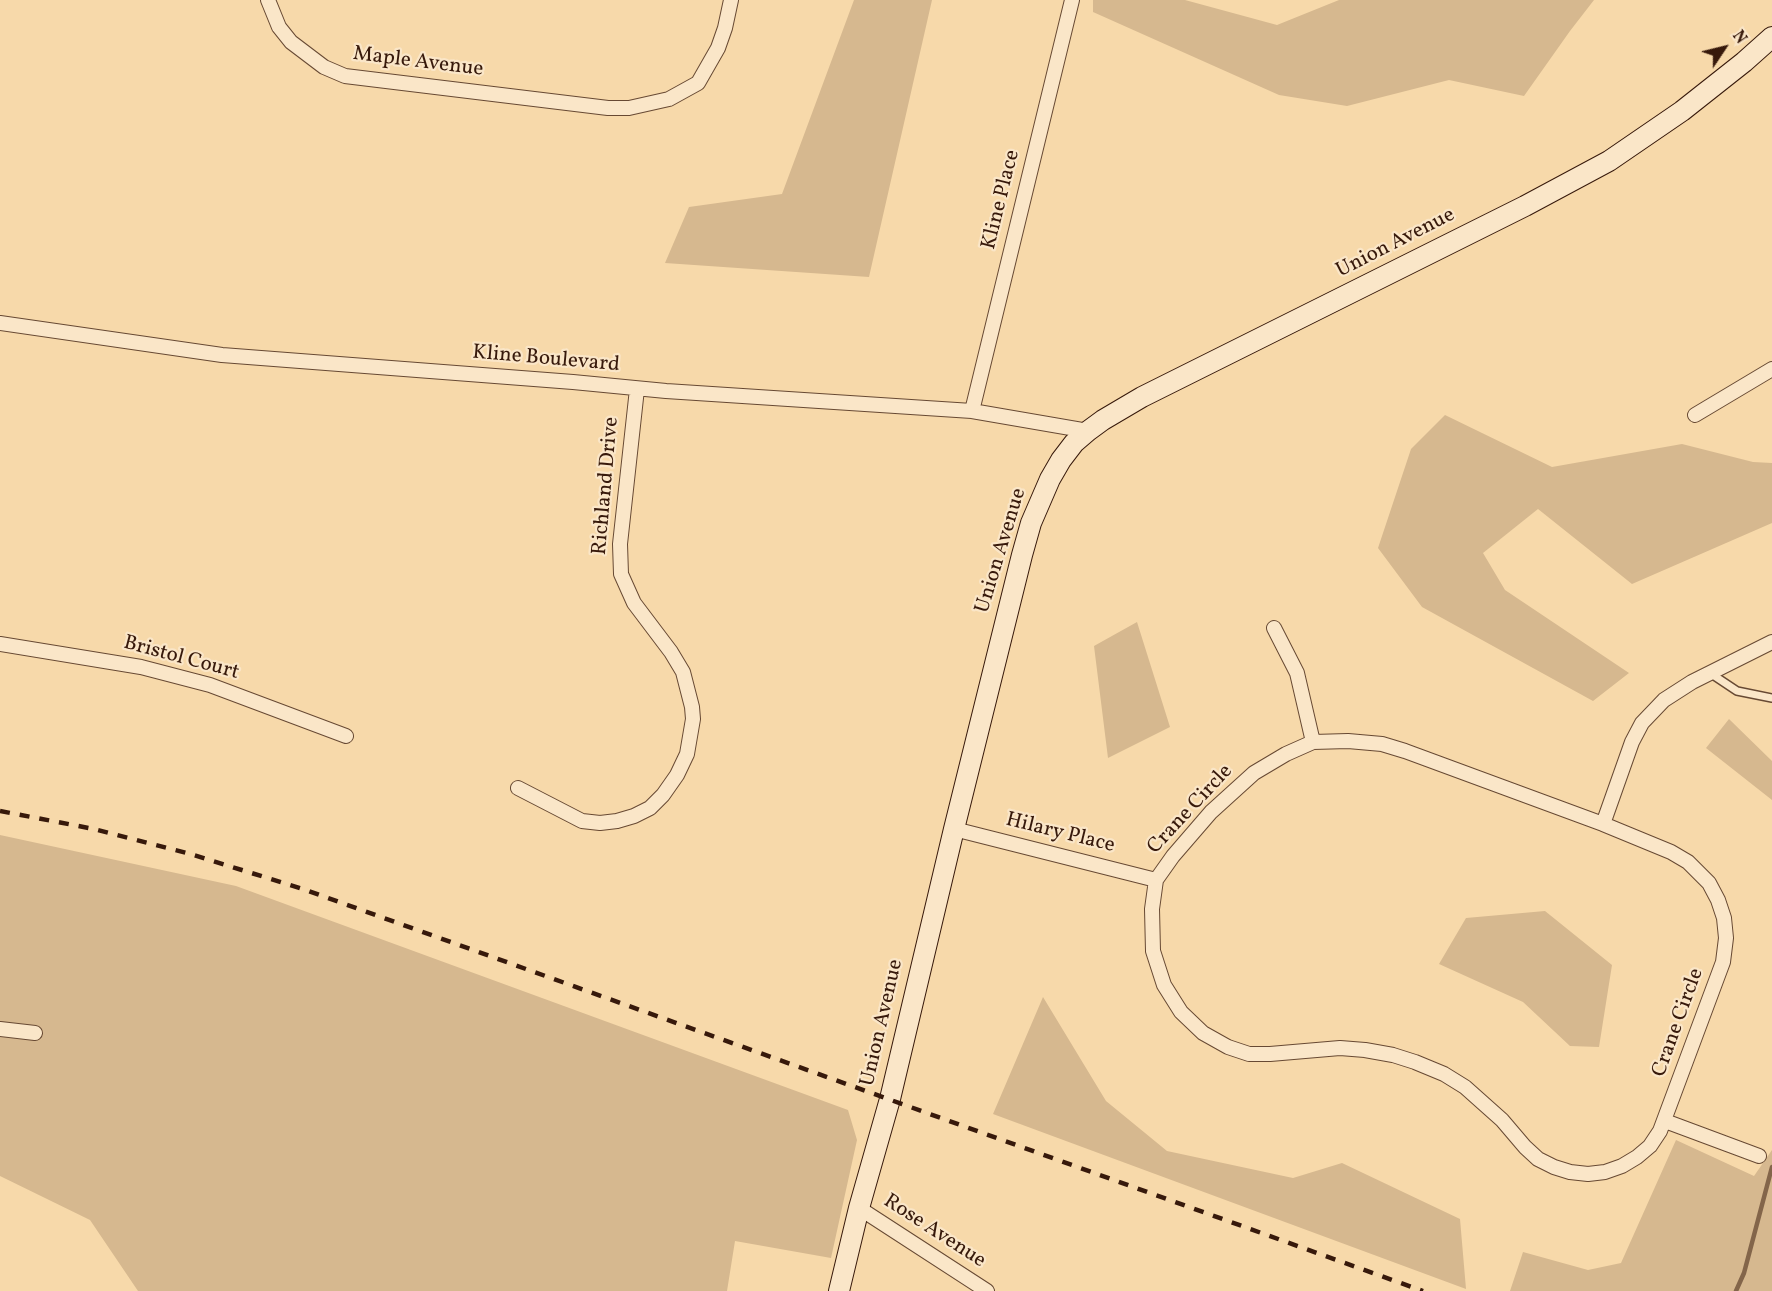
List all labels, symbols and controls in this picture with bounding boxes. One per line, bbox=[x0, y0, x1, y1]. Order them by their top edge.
north arrow bbox=[1694, 18, 1754, 78]
text: N bbox=[1726, 27, 1751, 49]
street label: Maple Avenue bbox=[351, 43, 485, 83]
street label: Kline Place bbox=[977, 148, 1027, 252]
street label: Union Avenue bbox=[1333, 203, 1459, 285]
street label: Kline Boulevard bbox=[471, 341, 621, 379]
street label: Richland Drive bbox=[588, 416, 626, 556]
street label: Union Avenue bbox=[971, 485, 1033, 617]
street label: Bristol Court bbox=[120, 631, 242, 687]
street label: Crane Circle bbox=[1143, 760, 1239, 860]
street label: Hilary Place bbox=[1003, 808, 1117, 860]
street label: Union Avenue bbox=[856, 957, 910, 1089]
street label: Crane Circle bbox=[1648, 965, 1710, 1081]
street label: Rose Avenue bbox=[878, 1190, 990, 1274]

